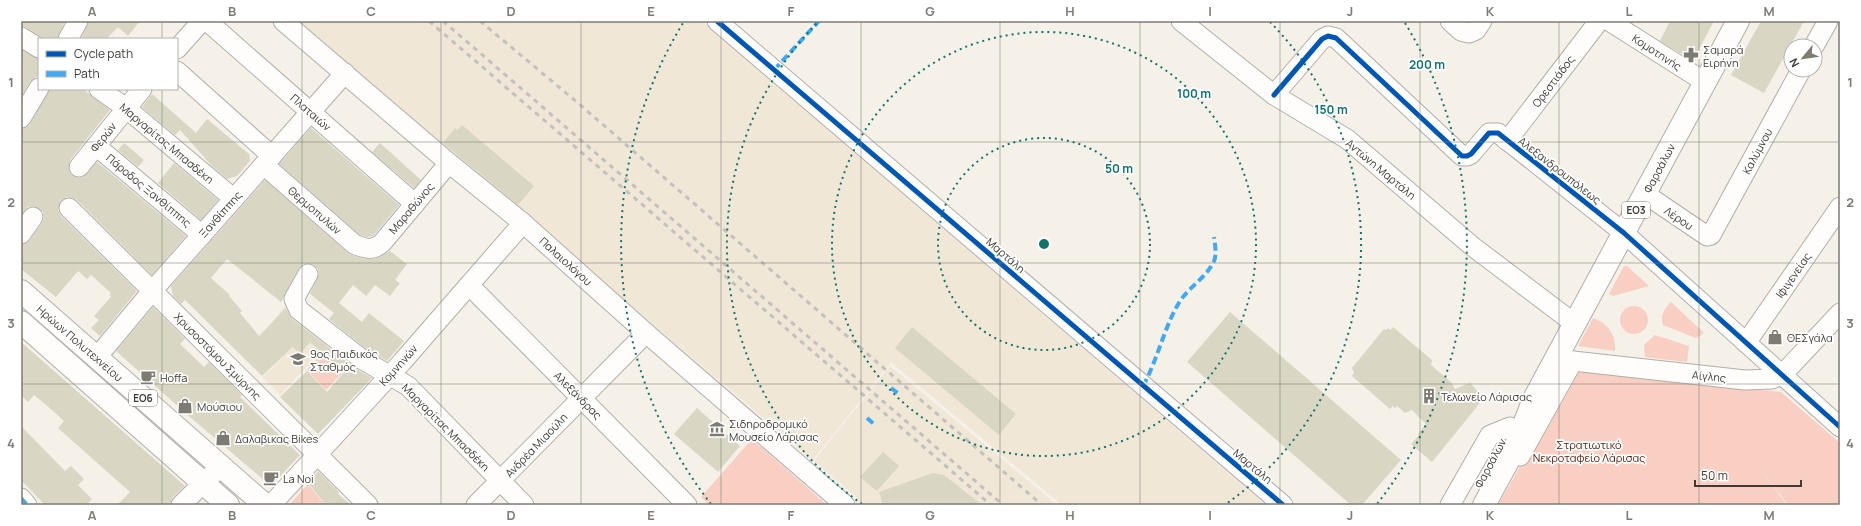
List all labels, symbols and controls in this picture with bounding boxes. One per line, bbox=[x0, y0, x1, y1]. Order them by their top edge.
text: A bbox=[88, 2, 97, 20]
text: B bbox=[228, 2, 236, 20]
text: C bbox=[366, 2, 376, 20]
text: D bbox=[506, 2, 516, 20]
text: E bbox=[647, 2, 655, 20]
text: F bbox=[788, 2, 795, 20]
text: G bbox=[925, 2, 935, 20]
text: H bbox=[1065, 2, 1075, 20]
text: I bbox=[1208, 2, 1212, 20]
text: J bbox=[1347, 2, 1353, 20]
text: K bbox=[1486, 2, 1495, 20]
text: L bbox=[1626, 2, 1633, 20]
text: M bbox=[1763, 2, 1775, 20]
street label: Κομοτηνής bbox=[1629, 30, 1685, 74]
legend bbox=[38, 38, 178, 90]
north arrow bbox=[1783, 38, 1823, 78]
place label: Σαμαρά Ειρήνη bbox=[1703, 42, 1743, 70]
text: Cycle path bbox=[74, 45, 133, 62]
pharmacy icon: Σαμαρά Ειρήνη bbox=[1682, 46, 1700, 64]
street label: Ορεστιάδος bbox=[1528, 52, 1578, 110]
text: 200 m bbox=[1409, 56, 1445, 73]
text: N bbox=[1785, 56, 1802, 70]
text: Path bbox=[74, 65, 100, 82]
text: 1 bbox=[8, 73, 14, 91]
text: 1 bbox=[1847, 73, 1853, 91]
text: 100 m bbox=[1177, 85, 1211, 102]
street label: Πλαταιών bbox=[287, 90, 335, 134]
street label: Μαργαρίτας Μπασδέκη bbox=[117, 99, 217, 187]
text: 150 m bbox=[1314, 101, 1348, 118]
street label: Φερών bbox=[87, 119, 120, 155]
street label: Καλύμνου bbox=[1739, 125, 1775, 177]
street label: Αλεξανδρουπόλεως bbox=[1516, 133, 1604, 207]
street label: Αντώνη Μαρτάλη bbox=[1343, 135, 1419, 203]
street label: Φαρσάλων bbox=[1640, 140, 1678, 195]
street label: Πάροδος Ξανθίππης bbox=[103, 150, 195, 230]
text: 50 m bbox=[1105, 160, 1133, 177]
street label: Μαραθώνος bbox=[385, 179, 437, 237]
street label: Θερμοπυλών bbox=[285, 183, 345, 238]
street label: Ξανθίππης bbox=[195, 188, 245, 240]
text: 2 bbox=[7, 193, 15, 211]
text: 2 bbox=[1846, 193, 1854, 211]
road number: ΕΟ3 bbox=[1622, 202, 1650, 218]
street label: Λέρου bbox=[1662, 203, 1696, 233]
street label: Παλαιολόγου bbox=[536, 233, 596, 289]
street label: Μαρτάλη bbox=[983, 234, 1029, 276]
centre of rings bbox=[1037, 237, 1051, 251]
street label: Ιφιγενείας bbox=[1772, 249, 1814, 301]
street label: Ηρώων Πολυτεχνείου bbox=[34, 302, 126, 384]
street label: Χρυσοστόμου Σμύρνης bbox=[171, 309, 265, 403]
text: 3 bbox=[7, 314, 15, 332]
text: 3 bbox=[1846, 314, 1854, 332]
shop icon: ΘΕΣγάλα bbox=[1766, 328, 1784, 346]
place label: ΘΕΣγάλα bbox=[1787, 330, 1833, 345]
street label: Κομνηνών bbox=[375, 341, 421, 389]
place label: 9ος Παιδικός Σταθμός bbox=[310, 346, 378, 374]
school or university icon: 9ος Παιδικός Σταθμός bbox=[289, 350, 307, 368]
street label: Αίγλης bbox=[1691, 367, 1727, 385]
cafe icon: Hoffa bbox=[139, 368, 157, 386]
street label: Αλεξάνδρας bbox=[551, 368, 605, 422]
place label: Hoffa bbox=[160, 370, 187, 385]
street label: Μαργαρίτας Μπασδέκη bbox=[399, 380, 493, 474]
building icon: Τελωνείο Λάρισας bbox=[1420, 387, 1438, 405]
place label: Τελωνείο Λάρισας bbox=[1441, 389, 1532, 404]
road number: ΕΟ6 bbox=[129, 390, 157, 406]
shop icon: Μούσιου bbox=[176, 397, 194, 415]
place label: Μούσιου bbox=[197, 399, 242, 414]
street label: Ανδρέα Μιαούλη bbox=[501, 410, 571, 480]
place label: Σιδηροδρομικό Μουσείο Λάρισας bbox=[729, 416, 819, 444]
museum icon: Σιδηροδρομικό Μουσείο Λάρισας bbox=[708, 420, 726, 438]
shop icon: Δαλαβικας Bikes bbox=[214, 429, 232, 447]
place label: Δαλαβικας Bikes bbox=[235, 431, 318, 446]
text: 4 bbox=[7, 434, 15, 452]
text: 4 bbox=[1846, 434, 1854, 452]
street label: Φαρσάλων bbox=[1471, 435, 1509, 490]
park label: Στρατιωτικό Νεκροταφείο Λάρισας bbox=[1533, 437, 1645, 465]
street label: Μαρτάλη bbox=[1230, 445, 1276, 487]
scale bar bbox=[1695, 462, 1801, 488]
text: 50 m bbox=[1701, 467, 1728, 484]
cafe icon: La Noi bbox=[262, 469, 280, 487]
place label: La Noi bbox=[283, 471, 314, 486]
text: A bbox=[88, 506, 97, 524]
text: B bbox=[228, 506, 236, 524]
text: C bbox=[366, 506, 376, 524]
text: D bbox=[506, 506, 516, 524]
text: E bbox=[647, 506, 655, 524]
text: F bbox=[788, 506, 795, 524]
text: G bbox=[925, 506, 935, 524]
text: H bbox=[1065, 506, 1075, 524]
text: I bbox=[1208, 506, 1212, 524]
text: J bbox=[1347, 506, 1353, 524]
text: K bbox=[1486, 506, 1495, 524]
text: L bbox=[1626, 506, 1633, 524]
text: M bbox=[1763, 506, 1775, 524]

